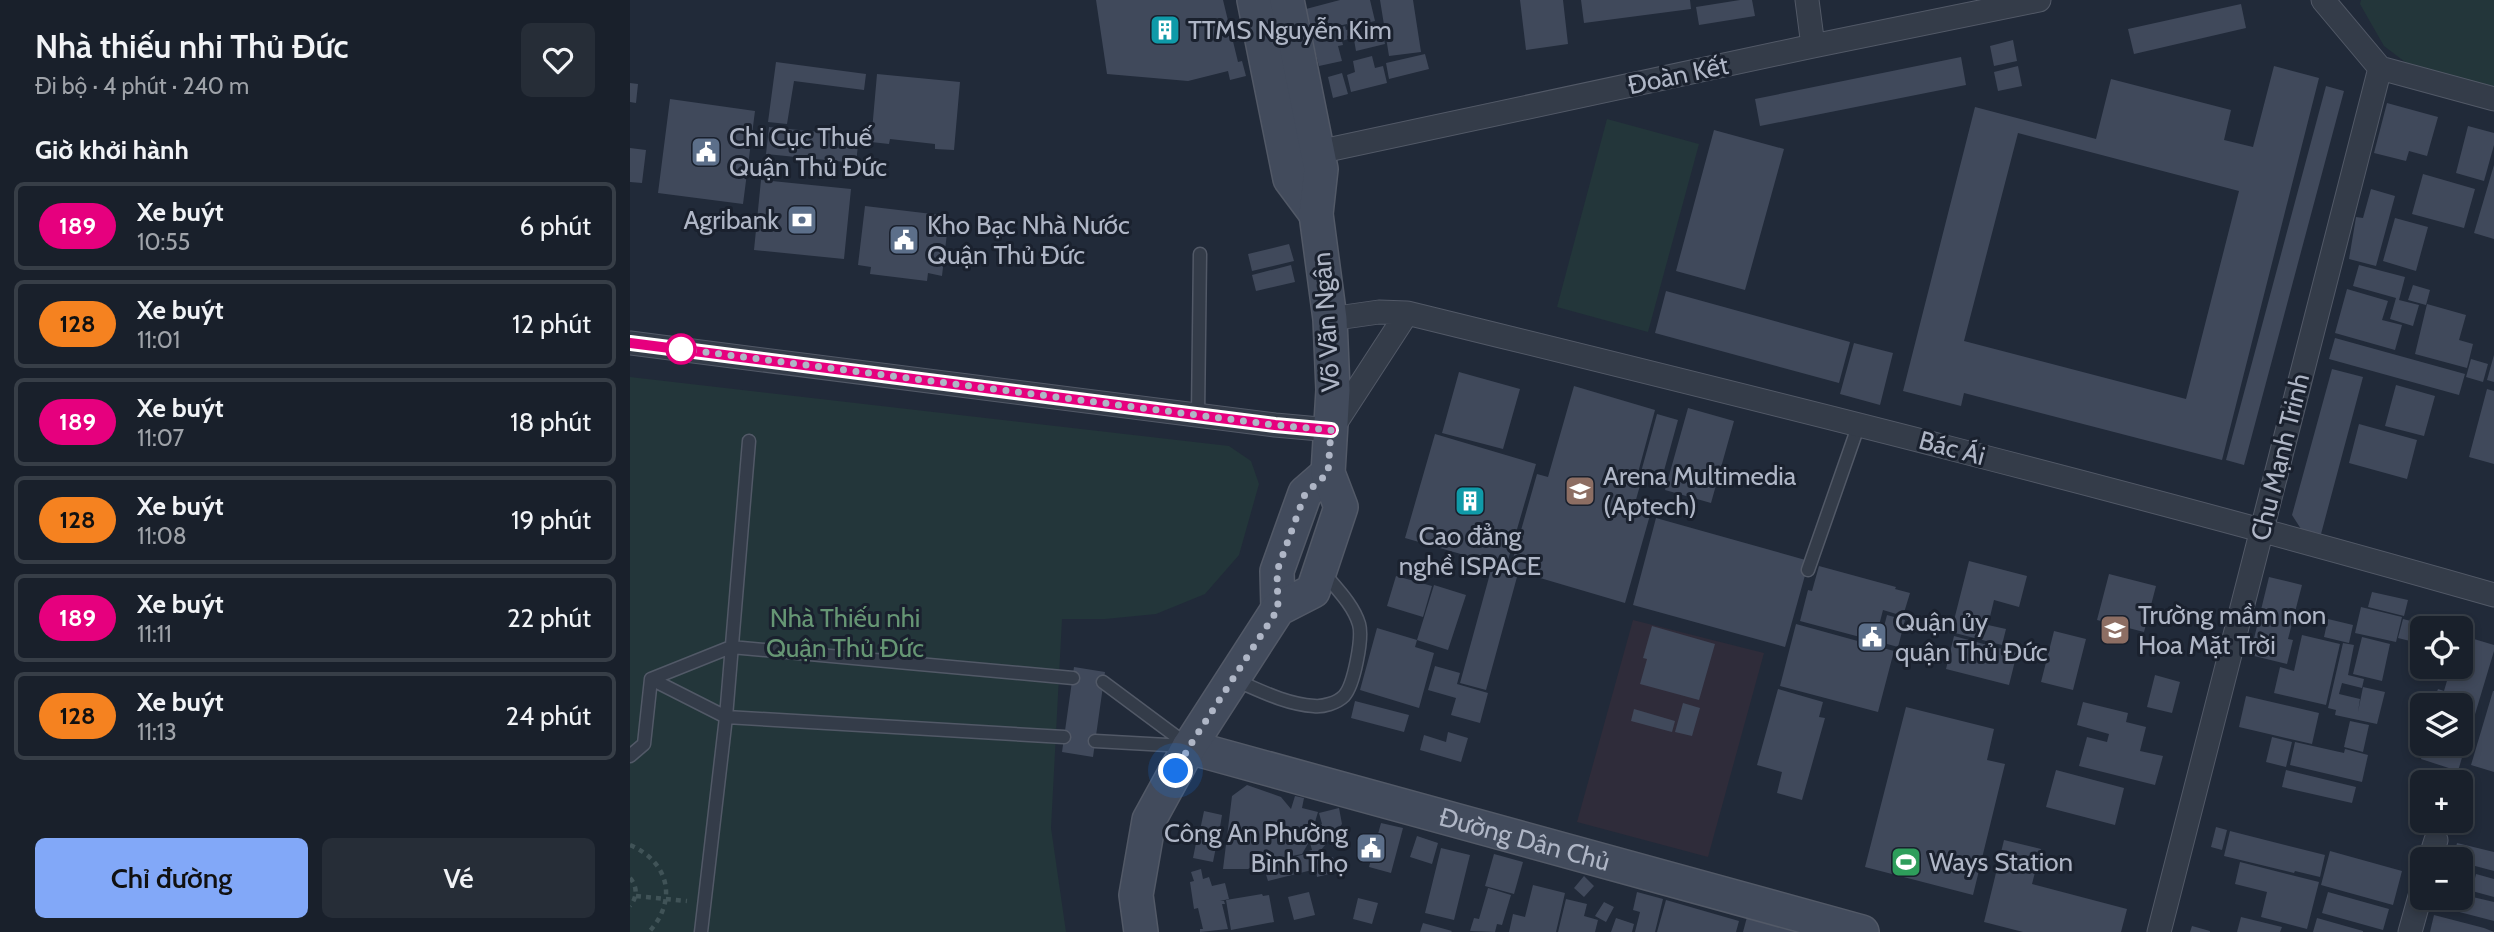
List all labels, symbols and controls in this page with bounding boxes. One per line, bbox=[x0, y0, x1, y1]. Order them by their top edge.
building icon: TTMS Nguyễn Kim bbox=[1148, 13, 1182, 47]
place label: TTMS Nguyễn Kim bbox=[1188, 14, 1392, 46]
button: heart bbox=[521, 23, 595, 97]
text: Nhà thiếu nhi Thủ Đức bbox=[35, 26, 348, 66]
street label: Đoàn Kết bbox=[1625, 49, 1731, 101]
text: Đi bộ · 4 phút · 240 m bbox=[35, 72, 249, 100]
place label: Chi Cục Thuế Quận Thủ Đức bbox=[729, 121, 887, 183]
text: Giờ khởi hành bbox=[35, 134, 189, 166]
public building icon: Chi Cục Thuế Quận Thủ Đức bbox=[689, 135, 723, 169]
text: Xe buýt bbox=[137, 196, 224, 228]
bank icon: Agribank bbox=[785, 203, 819, 237]
place label: Agribank bbox=[683, 204, 779, 236]
place label: Kho Bạc Nhà Nước Quận Thủ Đức bbox=[927, 209, 1130, 271]
text: 6 phút bbox=[519, 210, 591, 242]
text: 189 bbox=[59, 211, 96, 240]
public building icon: Kho Bạc Nhà Nước Quận Thủ Đức bbox=[887, 223, 921, 257]
text: 10:55 bbox=[137, 228, 190, 256]
street label: Võ Văn Ngân bbox=[1305, 251, 1347, 393]
text: Xe buýt bbox=[137, 294, 224, 326]
text: 12 phút bbox=[512, 308, 591, 340]
text: 128 bbox=[59, 309, 96, 338]
text: 11:01 bbox=[137, 326, 180, 354]
unlabelled marker bbox=[666, 334, 696, 364]
street label: Chu Mạnh Trinh bbox=[2244, 370, 2316, 544]
text: Xe buýt bbox=[137, 392, 224, 424]
text: 18 phút bbox=[510, 406, 591, 438]
text: 189 bbox=[59, 407, 96, 436]
text: 11:07 bbox=[137, 424, 184, 452]
street label: Bác Ái bbox=[1915, 424, 1989, 472]
place label: Arena Multimedia (Aptech) bbox=[1603, 460, 1797, 522]
school or university icon: Arena Multimedia (Aptech) bbox=[1563, 474, 1597, 508]
building icon: Cao đẳng nghề ISPACE bbox=[1453, 484, 1487, 518]
text: Xe buýt bbox=[137, 490, 224, 522]
text: 19 phút bbox=[511, 504, 591, 536]
text: 128 bbox=[59, 505, 96, 534]
place label: Cao đẳng nghề ISPACE bbox=[1399, 520, 1541, 582]
text: 11:08 bbox=[137, 522, 187, 550]
text: Xe buýt bbox=[137, 588, 224, 620]
place label: Trường mầm non Hoa Mặt Trời bbox=[2138, 599, 2326, 661]
text: 22 phút bbox=[507, 602, 591, 634]
park label: Nhà Thiếu nhi Quận Thủ Đức bbox=[766, 602, 924, 664]
text: 189 bbox=[59, 603, 96, 632]
place label: Quận ủy quận Thủ Đức bbox=[1895, 606, 2048, 668]
school or university icon: Trường mầm non Hoa Mặt Trời bbox=[2098, 613, 2132, 647]
map controls bbox=[2410, 616, 2473, 910]
button: locate bbox=[2410, 616, 2473, 679]
text: 11:11 bbox=[137, 620, 172, 648]
public building icon: Quận ủy quận Thủ Đức bbox=[1855, 620, 1889, 654]
text: Xe buýt bbox=[137, 686, 224, 718]
button: layers bbox=[2410, 693, 2473, 756]
text: 24 phút bbox=[506, 700, 591, 732]
text: 128 bbox=[59, 701, 96, 730]
text: 11:13 bbox=[137, 718, 177, 746]
your location bbox=[1158, 753, 1193, 788]
button: + bbox=[2410, 770, 2473, 833]
street label: Đường Dân Chủ bbox=[1436, 801, 1613, 878]
place label: Công An Phường Bình Thọ bbox=[1164, 817, 1349, 879]
public building icon: Công An Phường Bình Thọ bbox=[1354, 831, 1388, 865]
button: Chỉ đường bbox=[35, 838, 308, 918]
button: Vé bbox=[322, 838, 595, 918]
sports icon: Ways Station bbox=[1889, 845, 1923, 879]
place label: Ways Station bbox=[1929, 846, 2073, 878]
button: − bbox=[2410, 847, 2473, 910]

